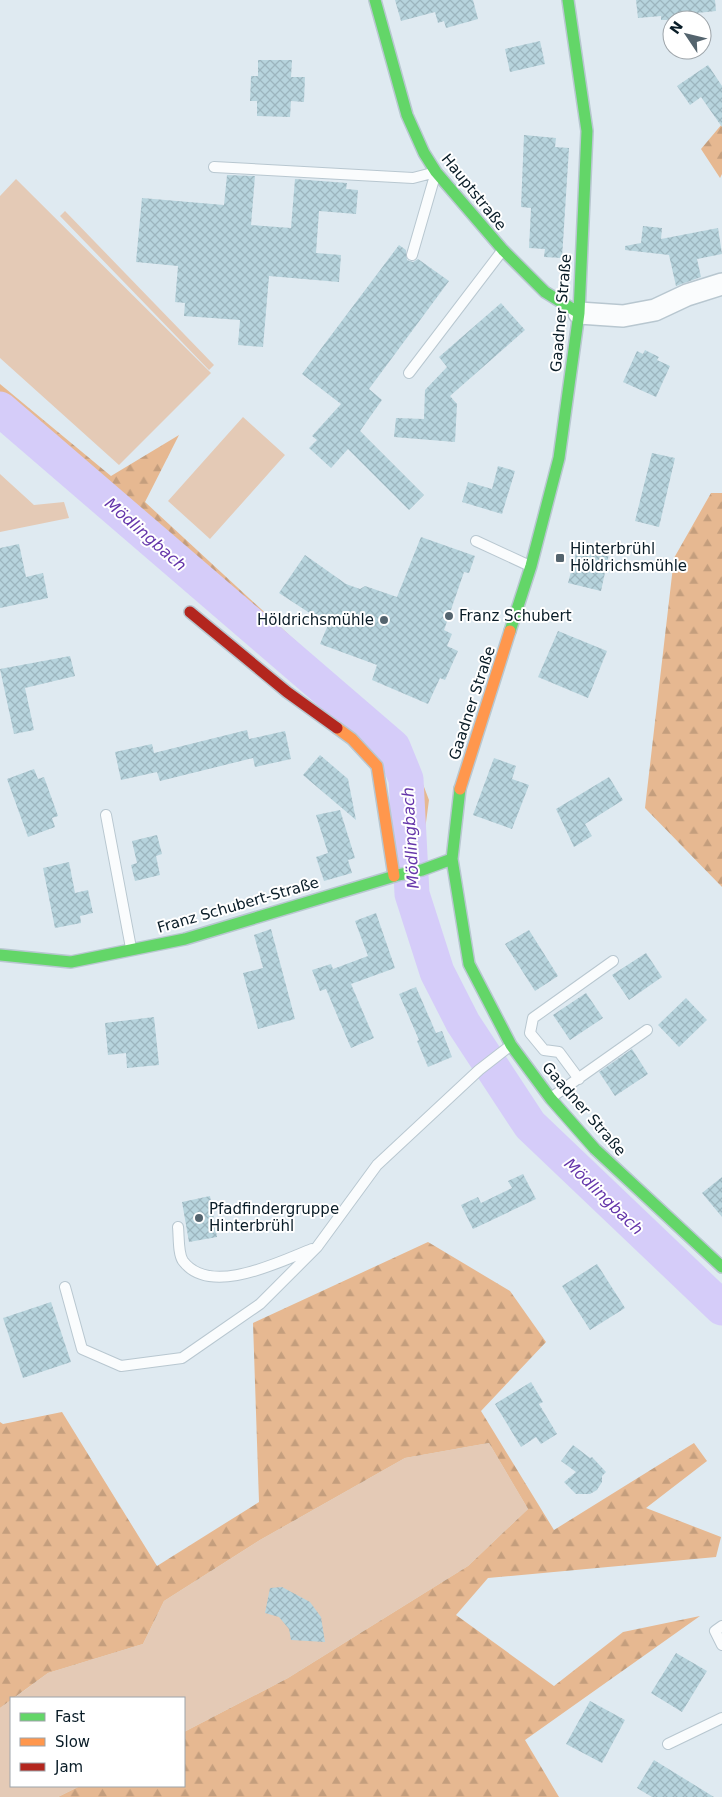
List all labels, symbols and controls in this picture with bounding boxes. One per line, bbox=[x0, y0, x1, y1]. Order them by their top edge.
north arrow bbox=[662, 10, 712, 60]
text: N bbox=[666, 18, 686, 37]
street label: Hauptstraße bbox=[438, 150, 510, 234]
street label: Gaadner Straße bbox=[547, 253, 575, 373]
water label: Mödlingbach bbox=[101, 494, 190, 575]
place label: Hinterbrühl Höldrichsmühle bbox=[570, 540, 687, 575]
marker: Hinterbrühl Höldrichsmühle bbox=[554, 552, 566, 564]
place label: Franz Schubert bbox=[459, 607, 572, 625]
marker: Franz Schubert bbox=[443, 610, 455, 622]
place label: Höldrichsmühle bbox=[257, 611, 374, 629]
marker: Höldrichsmühle bbox=[378, 614, 390, 626]
street label: Gaadner Straße bbox=[445, 644, 499, 762]
water label: Mödlingbach bbox=[398, 787, 423, 889]
street label: Franz Schubert-Straße bbox=[155, 873, 321, 937]
street label: Gaadner Straße bbox=[538, 1058, 630, 1160]
water label: Mödlingbach bbox=[560, 1154, 647, 1239]
place label: Pfadfindergruppe Hinterbrühl bbox=[209, 1200, 339, 1235]
marker: Pfadfindergruppe Hinterbrühl bbox=[193, 1212, 205, 1224]
legend bbox=[10, 1697, 185, 1787]
text: Fast bbox=[55, 1708, 85, 1726]
text: Slow bbox=[55, 1733, 90, 1751]
text: Jam bbox=[54, 1758, 83, 1776]

